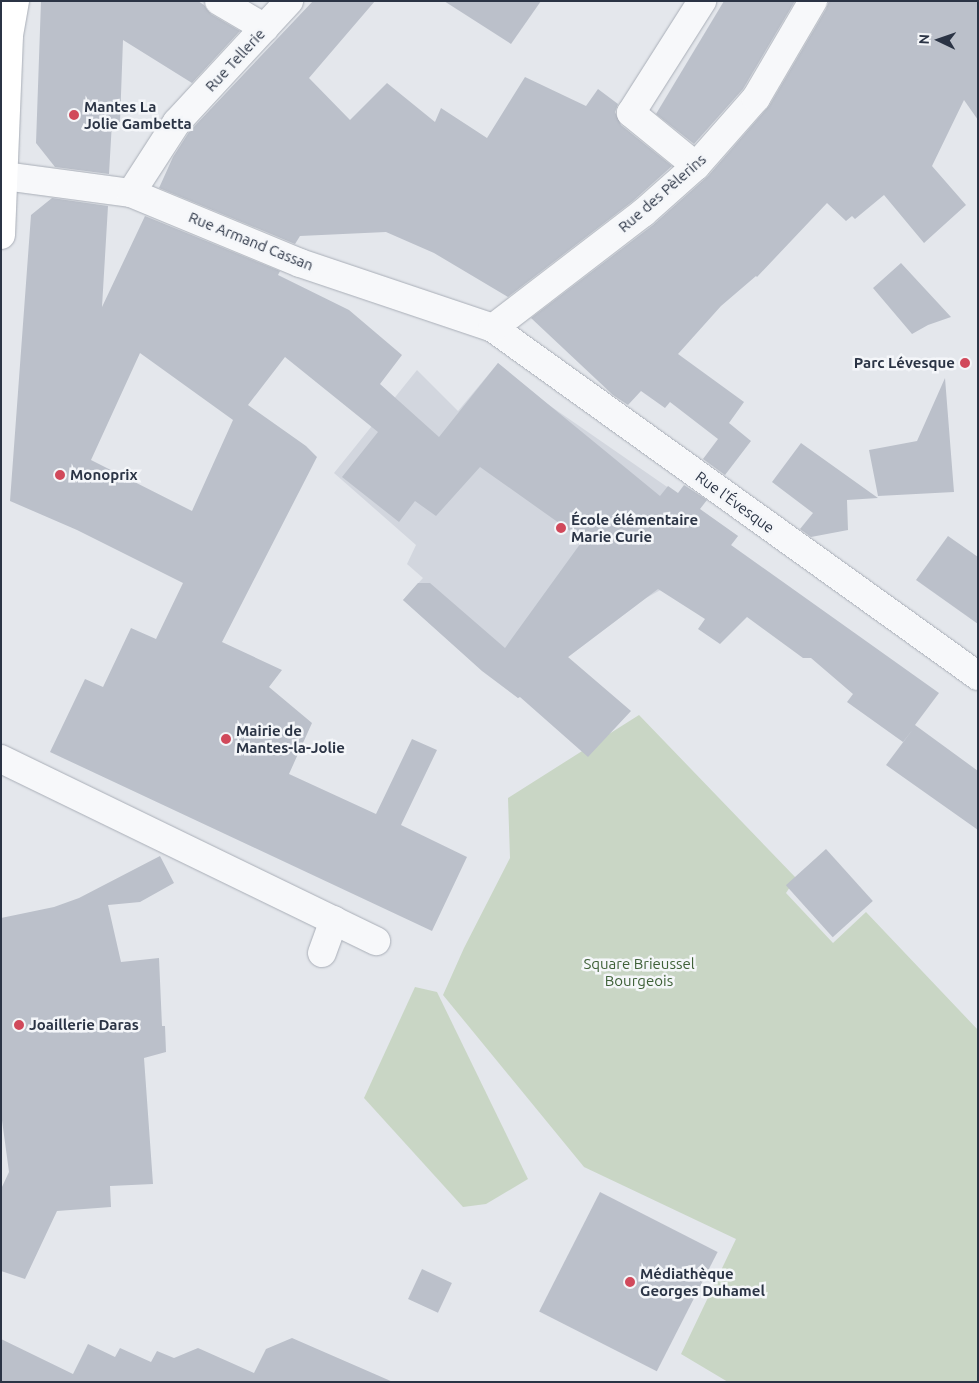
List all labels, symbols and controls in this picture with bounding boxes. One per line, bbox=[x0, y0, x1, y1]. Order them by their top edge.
north arrow bbox=[914, 15, 964, 65]
street label: Rue Tellerie bbox=[201, 25, 269, 95]
text: N bbox=[916, 34, 932, 45]
place label: Mantes La Jolie Gambetta bbox=[84, 97, 192, 132]
marker: Mantes La Jolie Gambetta bbox=[68, 109, 80, 121]
street label: Rue des Pèlerins bbox=[615, 150, 709, 236]
street label: Rue Armand Cassan bbox=[186, 208, 316, 274]
place label: Parc Lévesque bbox=[854, 354, 955, 372]
marker: Parc Lévesque bbox=[959, 357, 971, 369]
place label: Monoprix bbox=[70, 466, 138, 484]
street label: Rue l'Évesque bbox=[692, 467, 778, 537]
marker: Monoprix bbox=[54, 469, 66, 481]
place label: École élémentaire Marie Curie bbox=[571, 510, 698, 545]
marker: École élémentaire Marie Curie bbox=[555, 522, 567, 534]
place label: Mairie de Mantes-la-Jolie bbox=[236, 721, 345, 756]
marker: Mairie de Mantes-la-Jolie bbox=[220, 733, 232, 745]
park label: Square Brieussel Bourgeois bbox=[583, 954, 695, 989]
place label: Joaillerie Daras bbox=[29, 1016, 139, 1034]
marker: Joaillerie Daras bbox=[13, 1019, 25, 1031]
place label: Médiathèque Georges Duhamel bbox=[640, 1264, 765, 1299]
marker: Médiathèque Georges Duhamel bbox=[624, 1276, 636, 1288]

